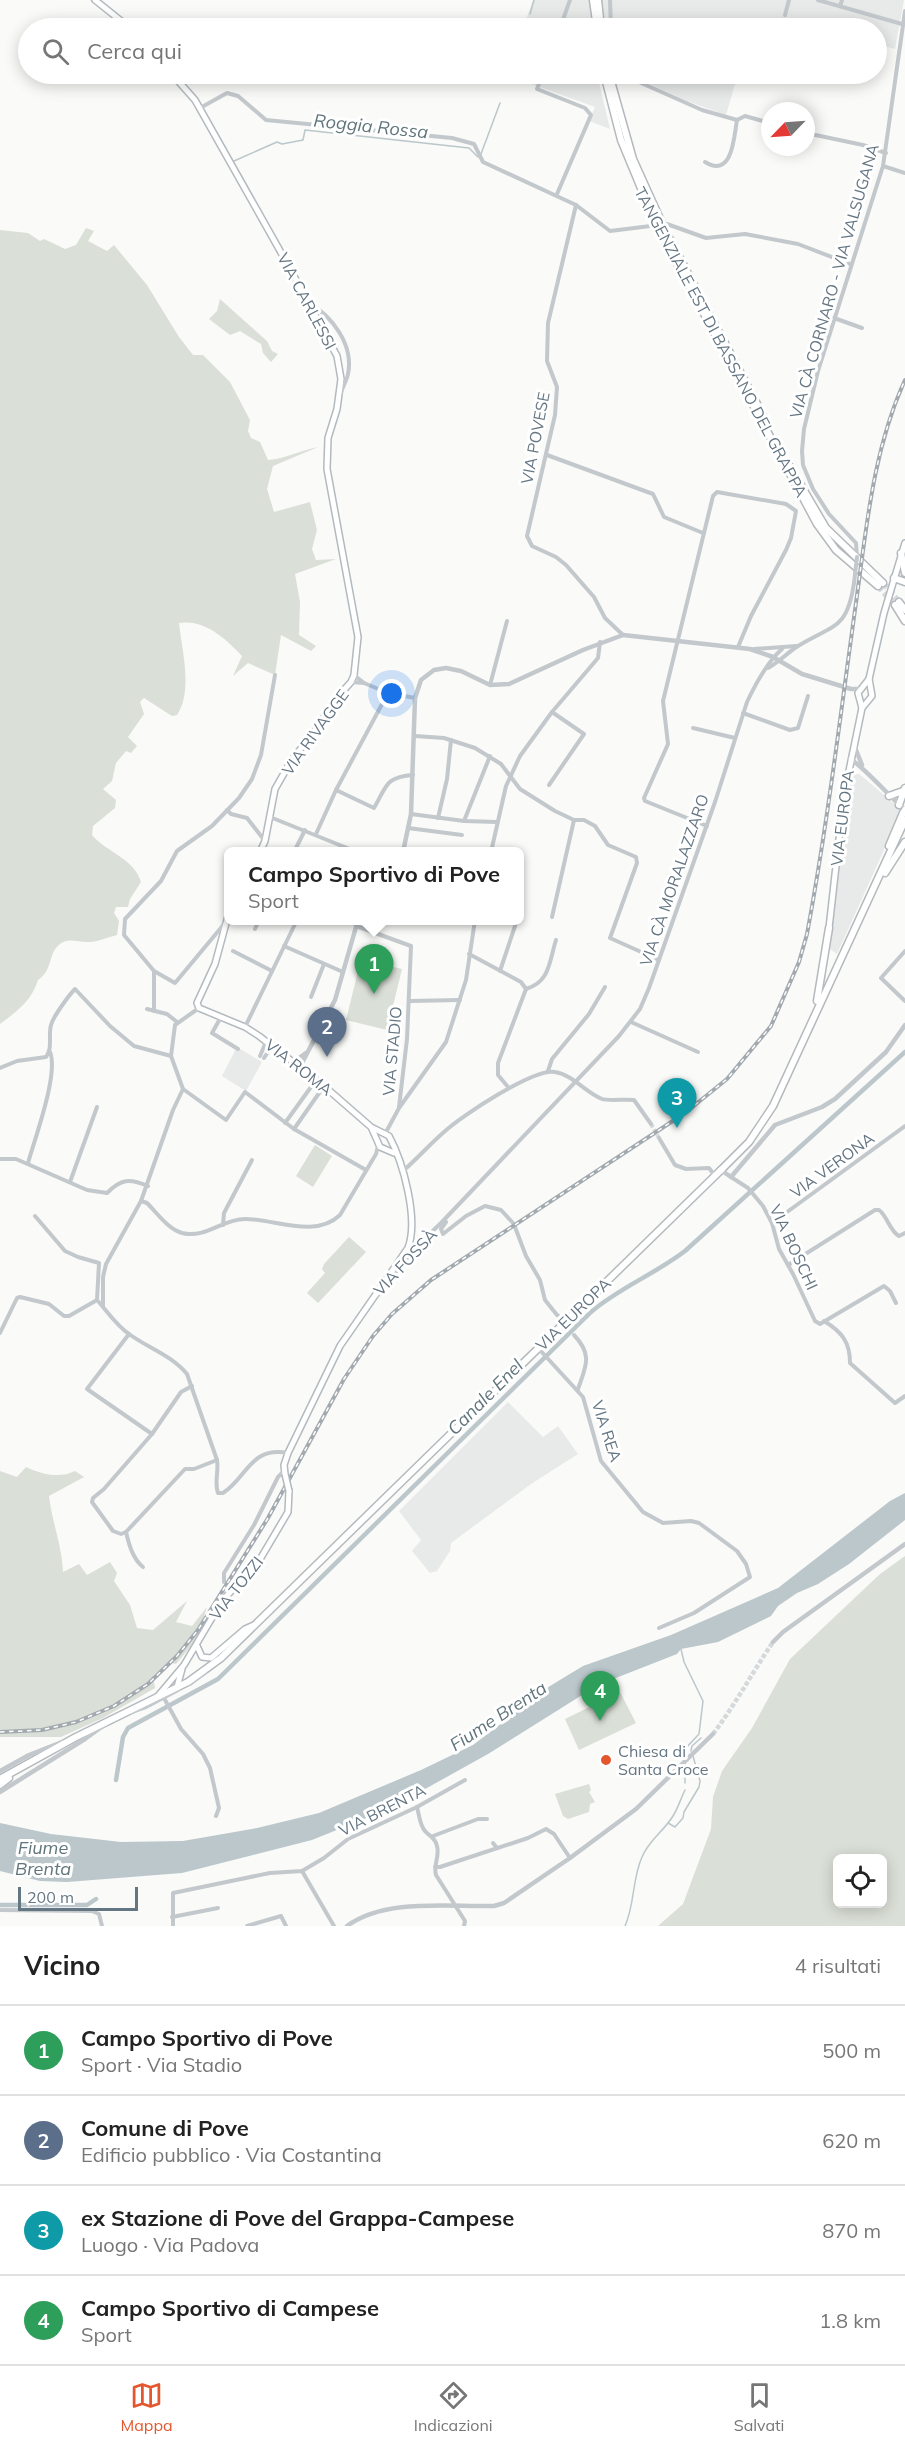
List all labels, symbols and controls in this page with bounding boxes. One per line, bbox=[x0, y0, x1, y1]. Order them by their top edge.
search box bbox=[18, 18, 887, 84]
icon: search bbox=[39, 35, 72, 68]
text: Cerca qui bbox=[87, 37, 182, 65]
north arrow bbox=[761, 102, 815, 156]
water label: Roggia Rossa bbox=[313, 109, 430, 143]
street label: VIA CÀ CORNARO - VIA VALSUGANA bbox=[785, 141, 883, 421]
street label: TANGENZIALE EST DI BASSANO DEL GRAPPA bbox=[630, 183, 812, 501]
street label: VIA CARLESSI bbox=[273, 249, 341, 353]
street label: VIA POVESE bbox=[516, 390, 554, 486]
your location bbox=[377, 679, 406, 708]
street label: VIA RIVAGGE bbox=[277, 685, 353, 779]
street label: VIA EUROPA bbox=[826, 769, 858, 867]
street label: VIA CÀ MORALAZZARO bbox=[635, 791, 713, 969]
popup bbox=[224, 847, 524, 925]
text: Campo Sportivo di Pove bbox=[248, 860, 500, 888]
text: Sport bbox=[248, 888, 299, 913]
pin: 1 bbox=[354, 944, 394, 994]
street label: VIA STADIO bbox=[378, 1005, 406, 1097]
pin: 2 bbox=[308, 1008, 346, 1057]
street label: VIA ROMA bbox=[261, 1034, 337, 1100]
pin: 3 bbox=[658, 1078, 696, 1128]
street label: VIA VERONA bbox=[786, 1128, 878, 1202]
street label: VIA BOSCHI bbox=[766, 1201, 822, 1293]
street label: VIA FOSSÀ bbox=[369, 1224, 441, 1300]
street label: VIA EUROPA bbox=[531, 1273, 615, 1355]
water label: Canale Enel bbox=[442, 1354, 528, 1440]
street label: VIA REA bbox=[588, 1398, 626, 1464]
street label: VIA TOZZI bbox=[205, 1552, 267, 1624]
pin: 4 bbox=[580, 1672, 620, 1721]
water label: Fiume Brenta bbox=[445, 1676, 551, 1756]
place label: Chiesa di Santa Croce bbox=[618, 1741, 709, 1779]
marker: Chiesa di Santa Croce bbox=[599, 1753, 613, 1767]
street label: VIA BRENTA bbox=[335, 1779, 429, 1840]
water label: Fiume Brenta bbox=[15, 1836, 71, 1880]
map controls bbox=[833, 1854, 887, 1908]
button: locate bbox=[833, 1854, 887, 1908]
scale bar bbox=[18, 1884, 138, 1912]
text: 200 m bbox=[27, 1887, 74, 1907]
text: Vicino bbox=[24, 1949, 101, 1982]
text: 4 risultati bbox=[795, 1953, 881, 1978]
text: Campo Sportivo di Pove bbox=[81, 2024, 333, 2052]
text: 1 bbox=[38, 2038, 50, 2063]
text: 500 m bbox=[822, 2038, 881, 2063]
text: Sport · Via Stadio bbox=[81, 2052, 242, 2077]
text: Comune di Pove bbox=[81, 2114, 249, 2142]
text: 2 bbox=[38, 2128, 50, 2153]
text: 620 m bbox=[822, 2128, 881, 2153]
text: Edificio pubblico · Via Costantina bbox=[81, 2142, 382, 2167]
text: ex Stazione di Pove del Grappa-Campese bbox=[81, 2204, 514, 2232]
text: 3 bbox=[38, 2218, 50, 2243]
text: 870 m bbox=[822, 2218, 881, 2243]
text: Luogo · Via Padova bbox=[81, 2232, 259, 2257]
text: Campo Sportivo di Campese bbox=[81, 2294, 379, 2322]
text: 4 bbox=[38, 2308, 50, 2333]
text: 1.8 km bbox=[819, 2308, 881, 2333]
text: Sport bbox=[81, 2322, 132, 2347]
tab: Mappa bbox=[121, 2379, 173, 2435]
tab: Indicazioni bbox=[414, 2379, 493, 2435]
tab: Salvati bbox=[734, 2379, 784, 2435]

